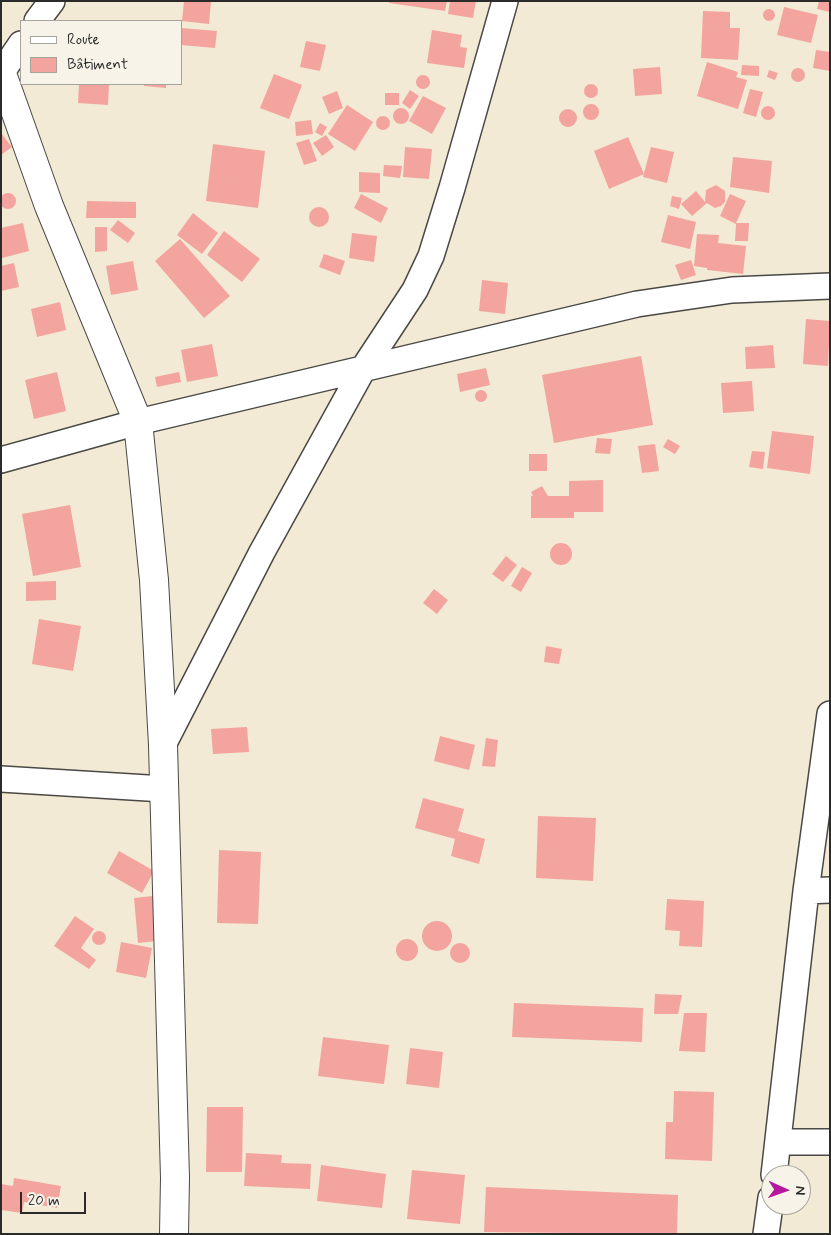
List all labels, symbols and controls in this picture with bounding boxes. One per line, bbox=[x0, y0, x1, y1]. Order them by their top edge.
legend bbox=[20, 20, 182, 85]
text: Route bbox=[67, 30, 100, 50]
text: Bâtiment bbox=[67, 55, 128, 75]
north arrow bbox=[761, 1165, 811, 1215]
scale bar bbox=[22, 1182, 89, 1214]
text: N bbox=[791, 1186, 809, 1195]
text: 20 m bbox=[28, 1191, 60, 1211]

